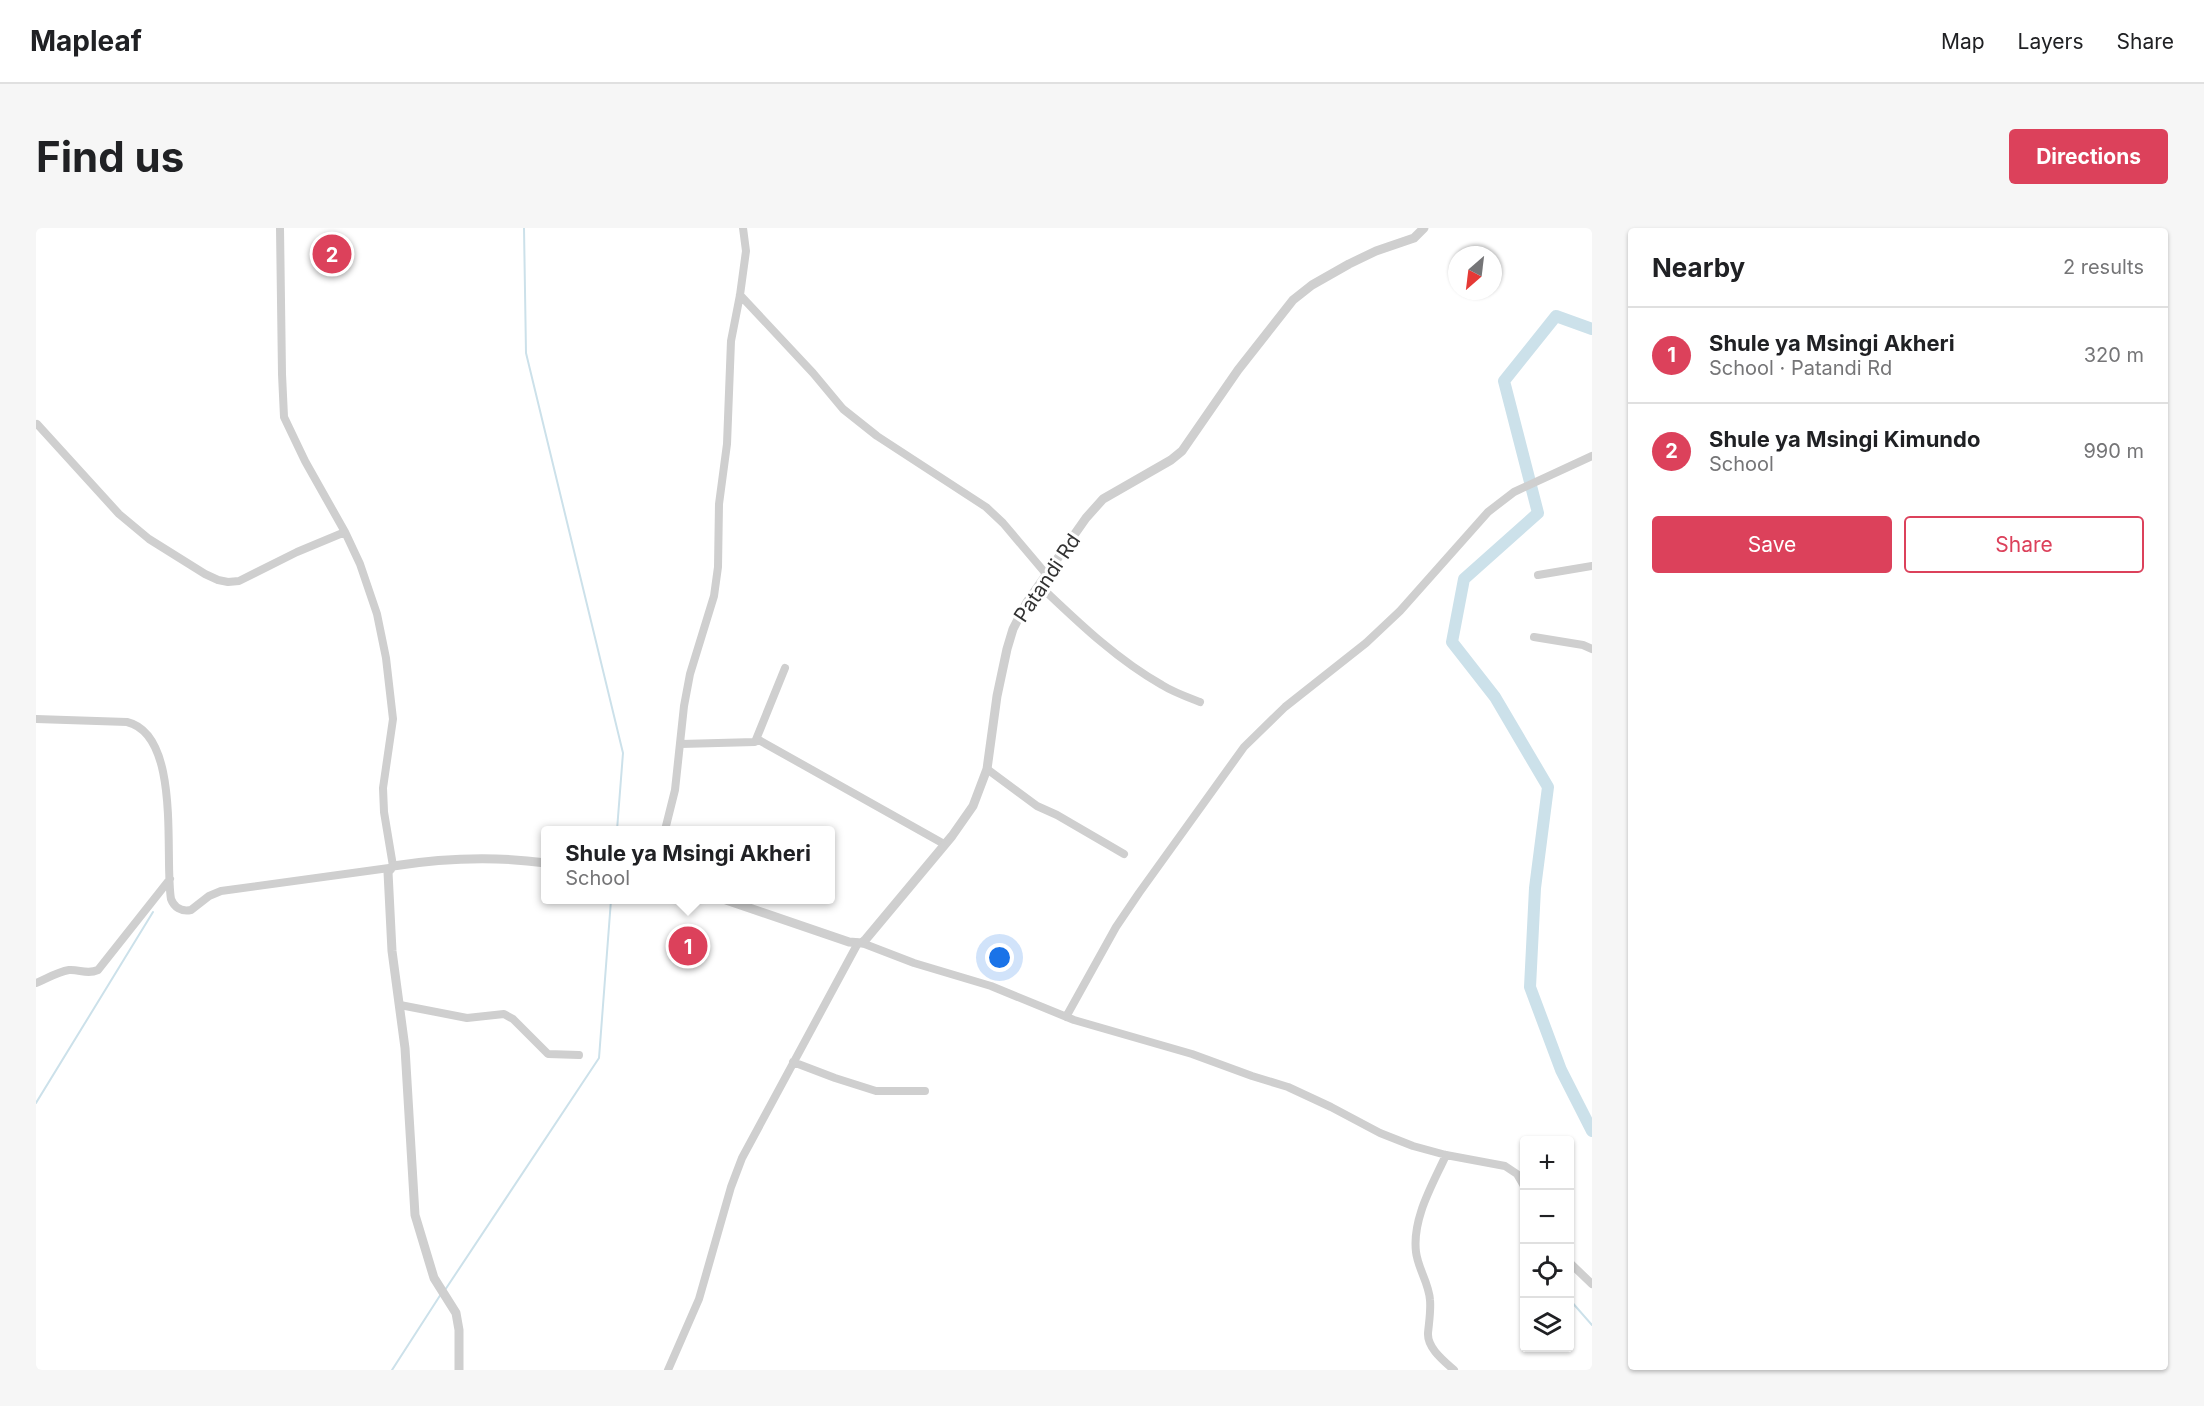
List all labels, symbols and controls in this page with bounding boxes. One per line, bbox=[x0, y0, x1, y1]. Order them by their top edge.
text: Mapleaf bbox=[30, 24, 142, 58]
text: Map bbox=[1941, 29, 1985, 54]
text: Layers bbox=[2018, 29, 2084, 54]
text: Share bbox=[2117, 29, 2174, 54]
button: Directions bbox=[2009, 129, 2168, 184]
text: Find us bbox=[36, 131, 184, 182]
pin: 2 bbox=[312, 231, 352, 276]
north arrow bbox=[1448, 246, 1502, 300]
text: Nearby bbox=[1652, 252, 1745, 283]
text: 2 results bbox=[2063, 255, 2144, 279]
text: Shule ya Msingi Akheri bbox=[1709, 330, 1955, 356]
text: 1 bbox=[1667, 343, 1676, 367]
text: 320 m bbox=[2084, 343, 2144, 367]
text: School · Patandi Rd bbox=[1709, 356, 1892, 380]
text: Shule ya Msingi Kimundo bbox=[1709, 426, 1980, 452]
text: 2 bbox=[1665, 439, 1678, 463]
text: 990 m bbox=[2083, 439, 2144, 463]
text: School bbox=[1709, 452, 1774, 476]
button: Save bbox=[1652, 516, 1892, 573]
button: Share bbox=[1904, 516, 2144, 573]
street label: Patandi Rd bbox=[1009, 529, 1085, 627]
popup bbox=[541, 826, 835, 904]
text: Shule ya Msingi Akheri bbox=[565, 840, 811, 866]
text: School bbox=[565, 866, 630, 890]
pin: 1 bbox=[668, 924, 708, 968]
your location bbox=[985, 943, 1014, 972]
map controls bbox=[1520, 1136, 1574, 1352]
button: + bbox=[1520, 1136, 1574, 1190]
button: − bbox=[1520, 1190, 1574, 1244]
button: locate bbox=[1520, 1244, 1574, 1298]
button: layers bbox=[1520, 1298, 1574, 1352]

